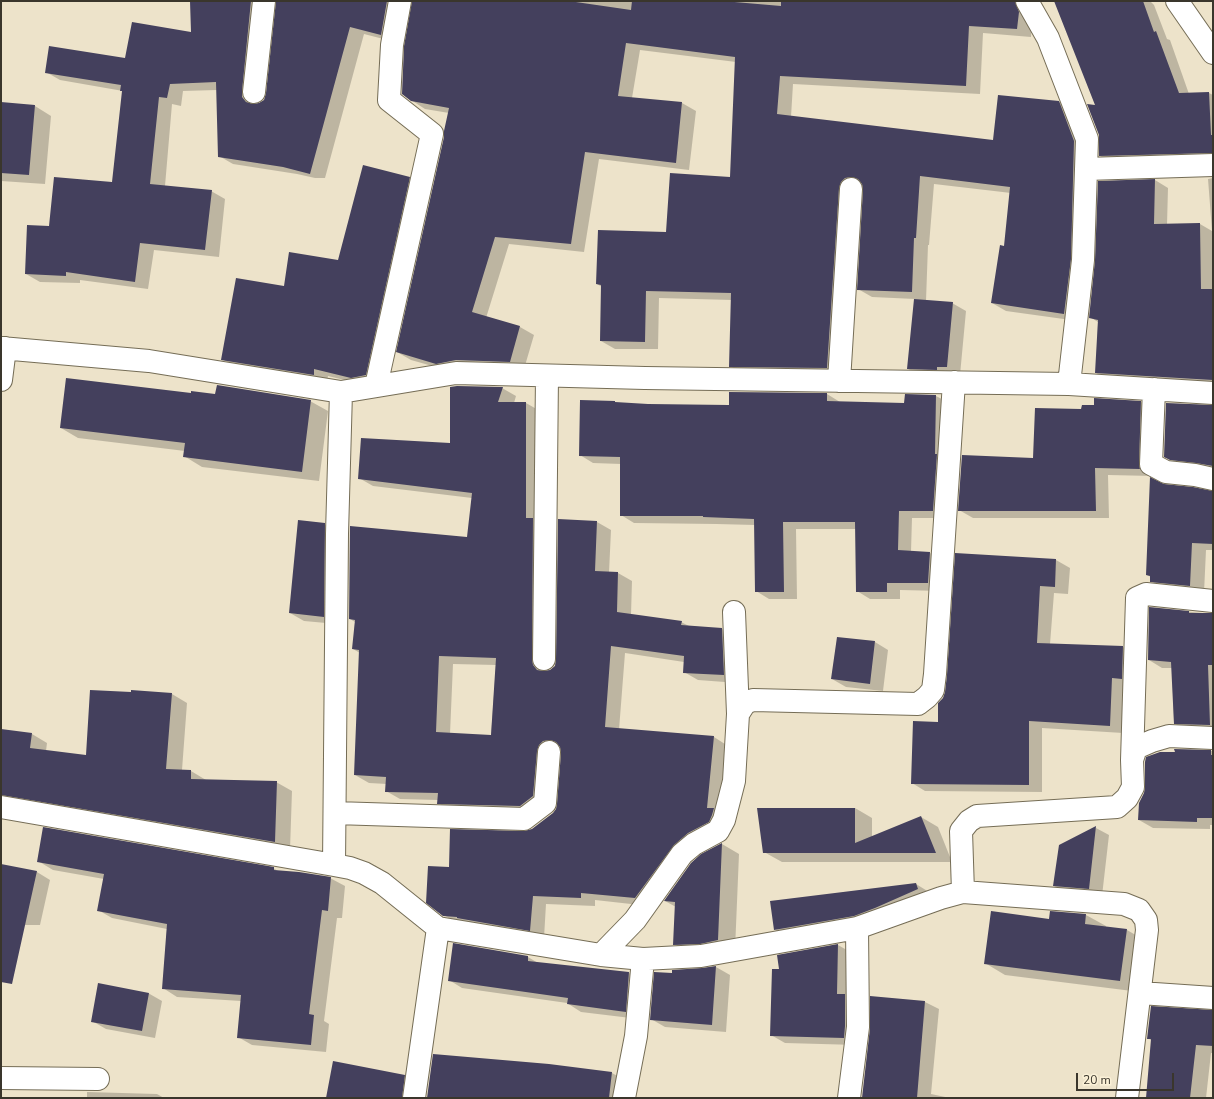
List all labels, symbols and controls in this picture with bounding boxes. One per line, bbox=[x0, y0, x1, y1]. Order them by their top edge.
scale bar bbox=[1078, 1065, 1176, 1091]
text: 20 m bbox=[1083, 1072, 1111, 1088]

